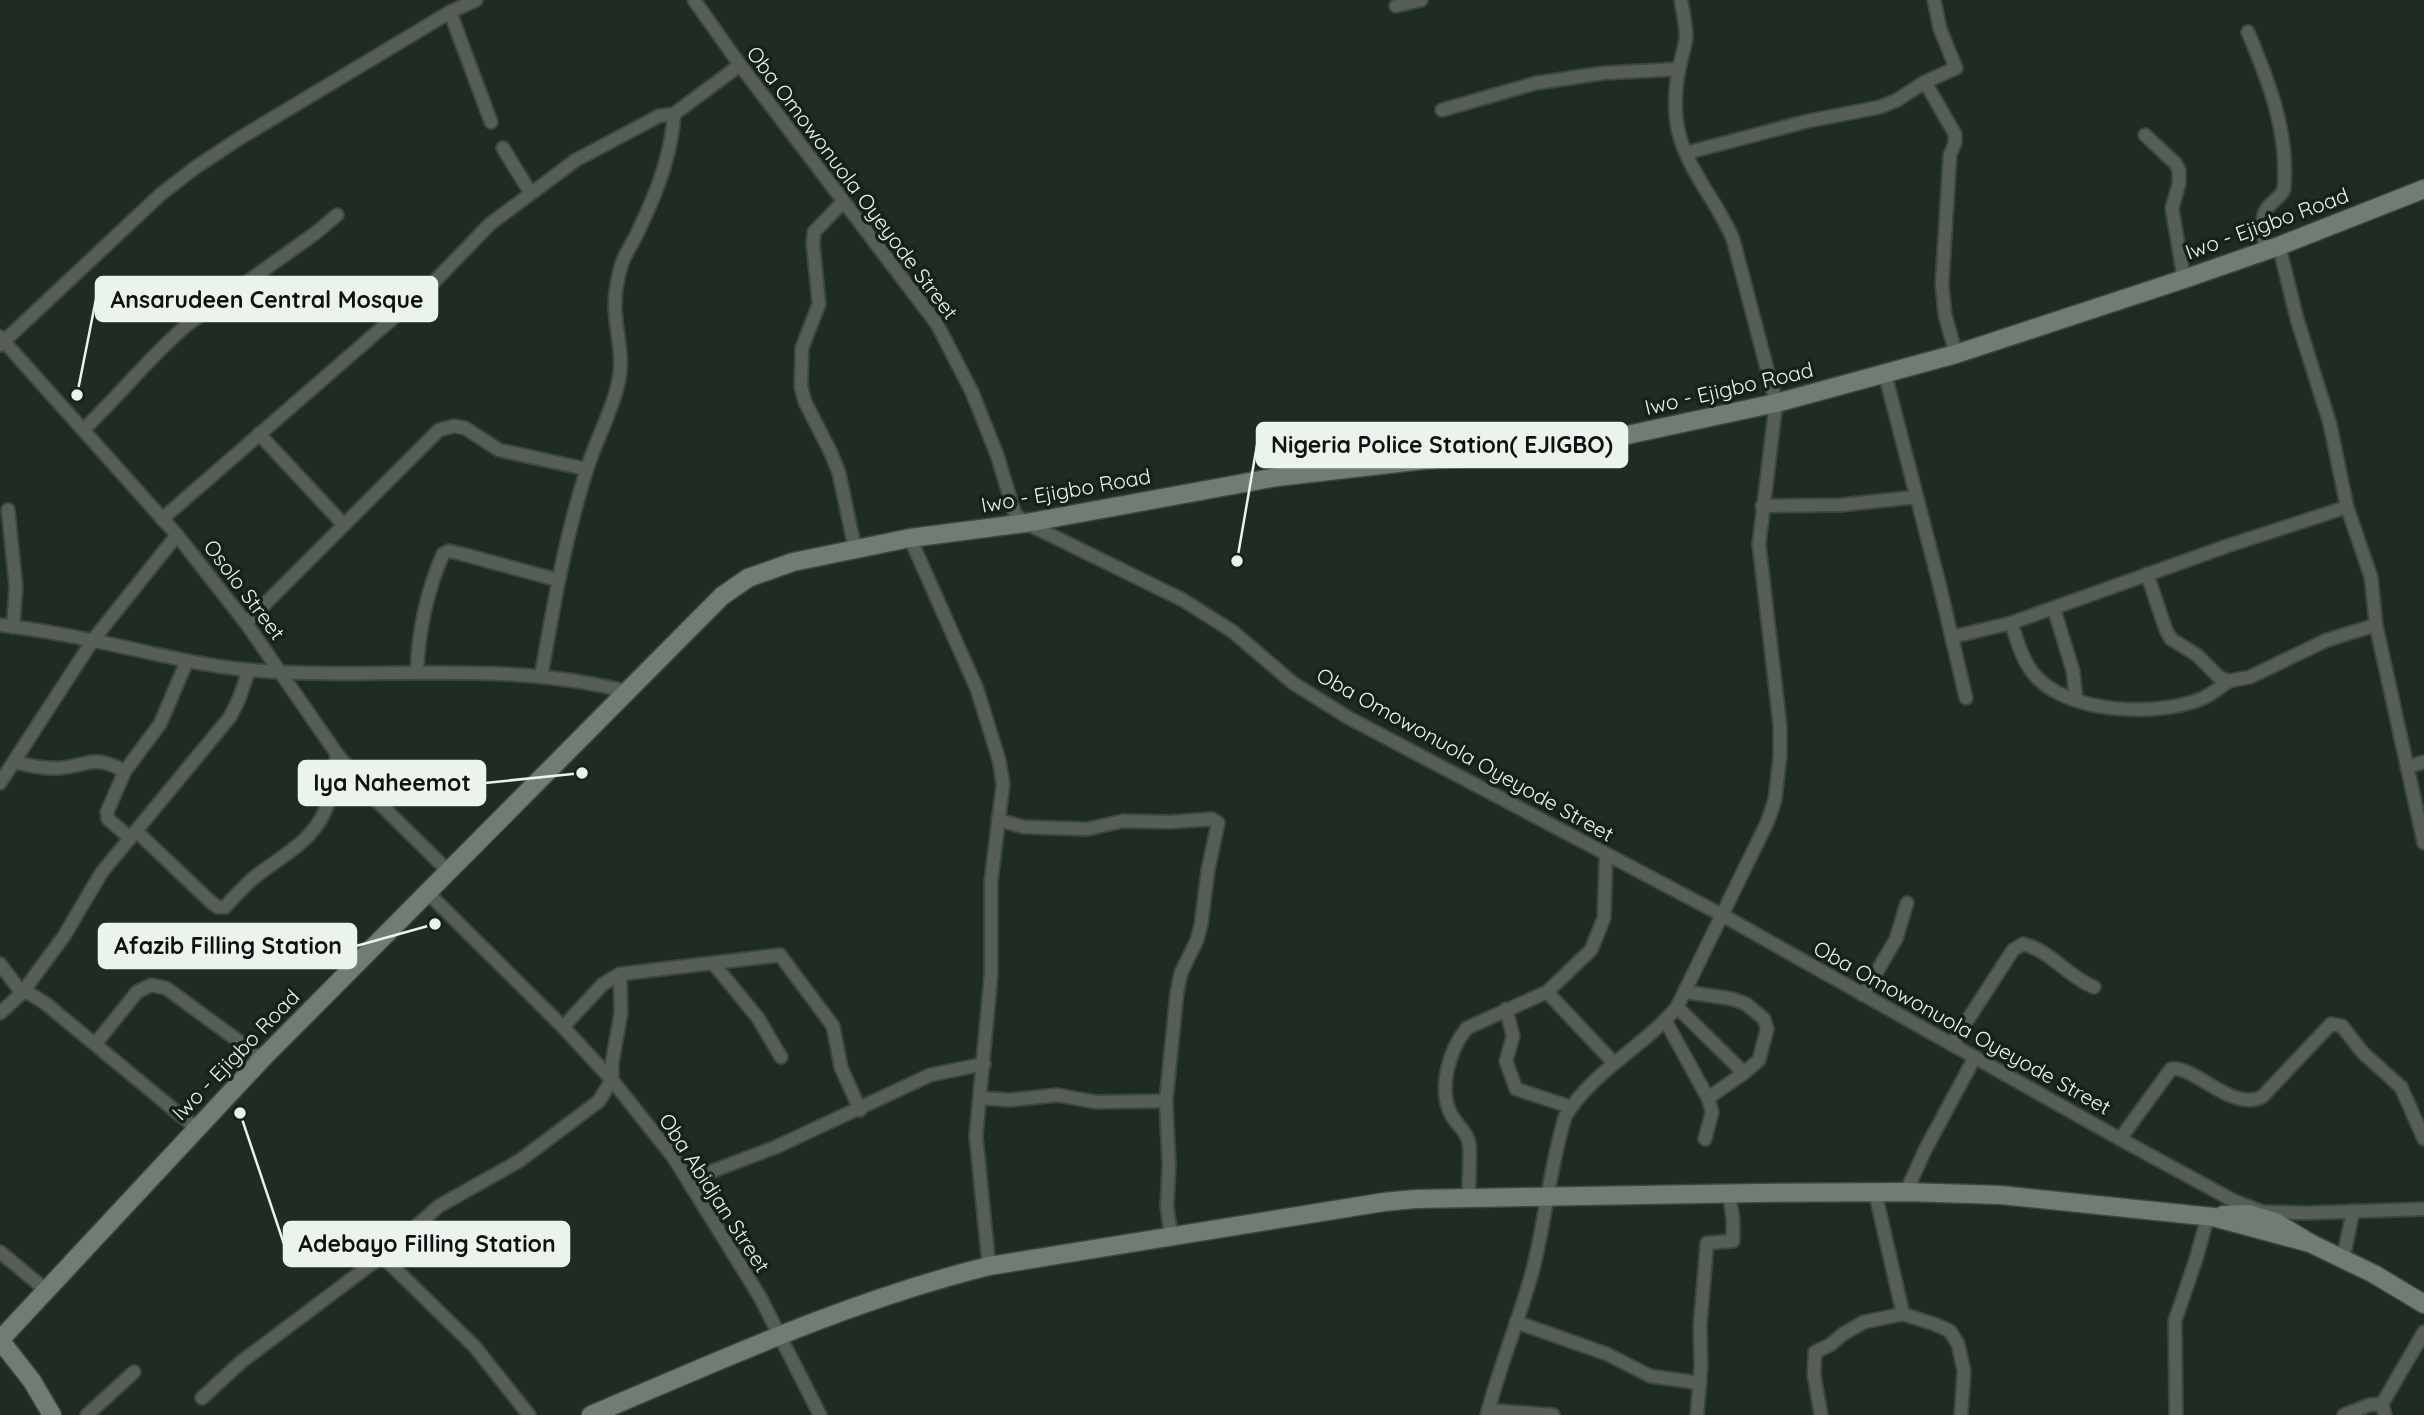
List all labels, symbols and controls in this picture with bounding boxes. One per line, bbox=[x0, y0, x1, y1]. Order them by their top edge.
street label: Oba Omowonuola Oyeyode Street bbox=[741, 41, 964, 324]
street label: Iwo - Ejigbo Road bbox=[2181, 181, 2352, 265]
callout: Ansarudeen Central Mosque bbox=[96, 277, 437, 321]
text: Ansarudeen Central Mosque bbox=[110, 285, 424, 314]
street label: Iwo - Ejigbo Road bbox=[1642, 356, 1815, 420]
callout: Nigeria Police Station( EJIGBO) bbox=[1257, 423, 1627, 467]
text: Nigeria Police Station( EJIGBO) bbox=[1271, 430, 1613, 459]
street label: Iwo - Ejigbo Road bbox=[979, 462, 1153, 518]
street label: Osolo Street bbox=[199, 534, 291, 645]
street label: Oba Omowonuola Oyeyode Street bbox=[1312, 661, 1619, 847]
callout: Iya Naheemot bbox=[299, 761, 485, 805]
text: Iya Naheemot bbox=[313, 768, 471, 797]
callout: Afazib Filling Station bbox=[99, 924, 356, 968]
text: Afazib Filling Station bbox=[114, 931, 342, 960]
street label: Oba Omowonuola Oyeyode Street bbox=[1809, 934, 2116, 1120]
street label: Iwo - Ejigbo Road bbox=[166, 983, 304, 1125]
street label: Oba Abidjan Street bbox=[654, 1108, 776, 1277]
callout: Adebayo Filling Station bbox=[284, 1222, 569, 1266]
text: Adebayo Filling Station bbox=[298, 1229, 556, 1258]

